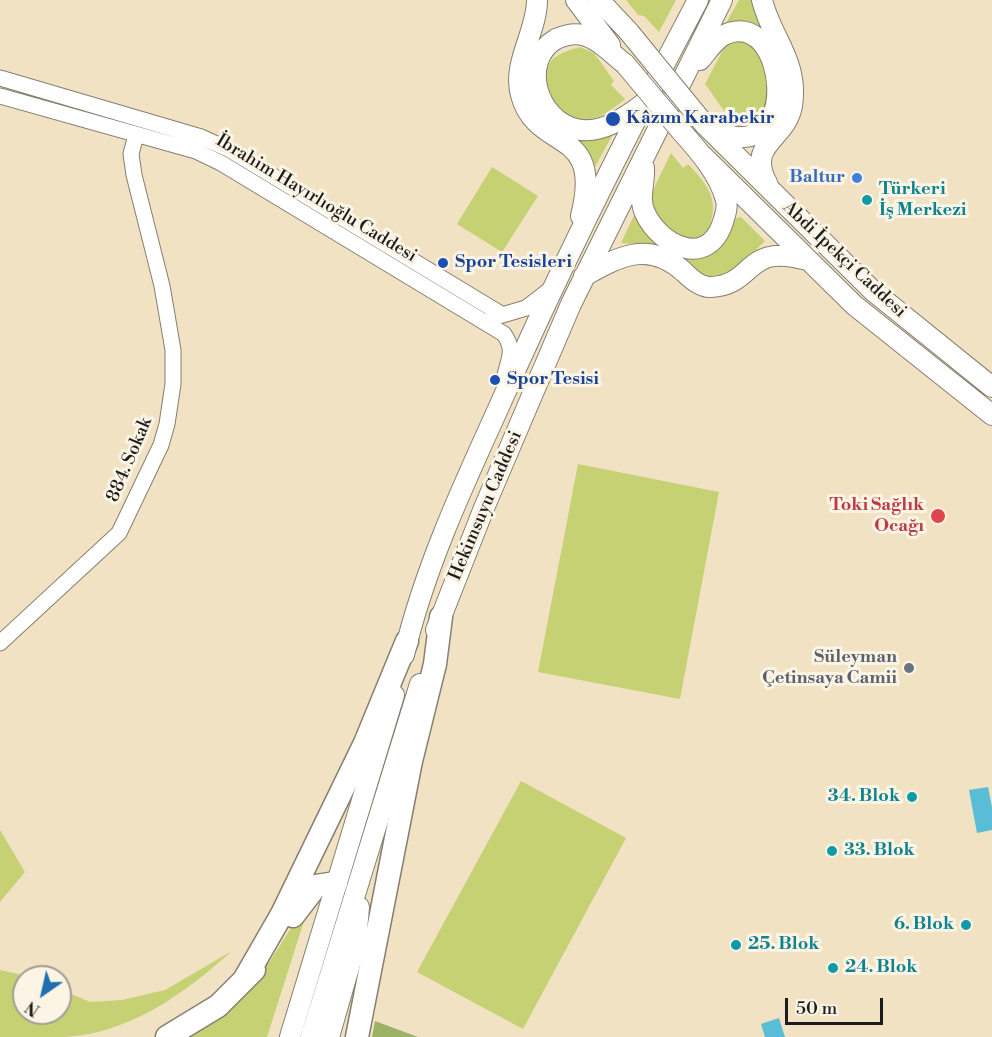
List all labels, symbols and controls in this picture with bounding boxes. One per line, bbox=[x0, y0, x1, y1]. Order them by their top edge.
place label: Kâzım Karabekir bbox=[626, 108, 775, 130]
marker: Kâzım Karabekir bbox=[604, 110, 622, 128]
street label: İbrahim Hayırlıoğlu Caddesi bbox=[212, 130, 420, 268]
place label: Baltur bbox=[789, 167, 845, 189]
marker: Baltur bbox=[850, 171, 864, 185]
place label: Türkeri İş Merkezi bbox=[879, 179, 966, 222]
marker: Türkeri İş Merkezi bbox=[860, 193, 874, 207]
street label: Abdi İpekçi Caddesi bbox=[778, 197, 910, 323]
place label: Spor Tesisleri bbox=[455, 252, 572, 274]
marker: Spor Tesisleri bbox=[436, 256, 450, 270]
place label: Spor Tesisi bbox=[507, 369, 599, 391]
marker: Spor Tesisi bbox=[488, 373, 502, 387]
street label: 884. Sokak bbox=[103, 414, 157, 506]
street label: Hekimsuyu Caddesi bbox=[445, 428, 527, 584]
place label: Toki Sağlık Ocağı bbox=[829, 495, 924, 538]
marker: Toki Sağlık Ocağı bbox=[929, 507, 947, 525]
place label: Süleyman Çetinsaya Camii bbox=[762, 647, 897, 690]
marker: Süleyman Çetinsaya Camii bbox=[902, 661, 916, 675]
place label: 34. Blok bbox=[828, 786, 900, 808]
marker: 34. Blok bbox=[905, 790, 919, 804]
place label: 33. Blok bbox=[844, 840, 915, 862]
marker: 33. Blok bbox=[825, 844, 839, 858]
place label: 6. Blok bbox=[894, 914, 954, 936]
marker: 6. Blok bbox=[959, 918, 973, 932]
place label: 25. Blok bbox=[748, 934, 819, 956]
marker: 25. Blok bbox=[729, 938, 743, 952]
place label: 24. Blok bbox=[845, 957, 917, 979]
marker: 24. Blok bbox=[826, 961, 840, 975]
north arrow bbox=[12, 965, 72, 1025]
scale bar bbox=[788, 986, 886, 1024]
text: N bbox=[22, 996, 44, 1020]
text: 50 m bbox=[796, 997, 837, 1020]

